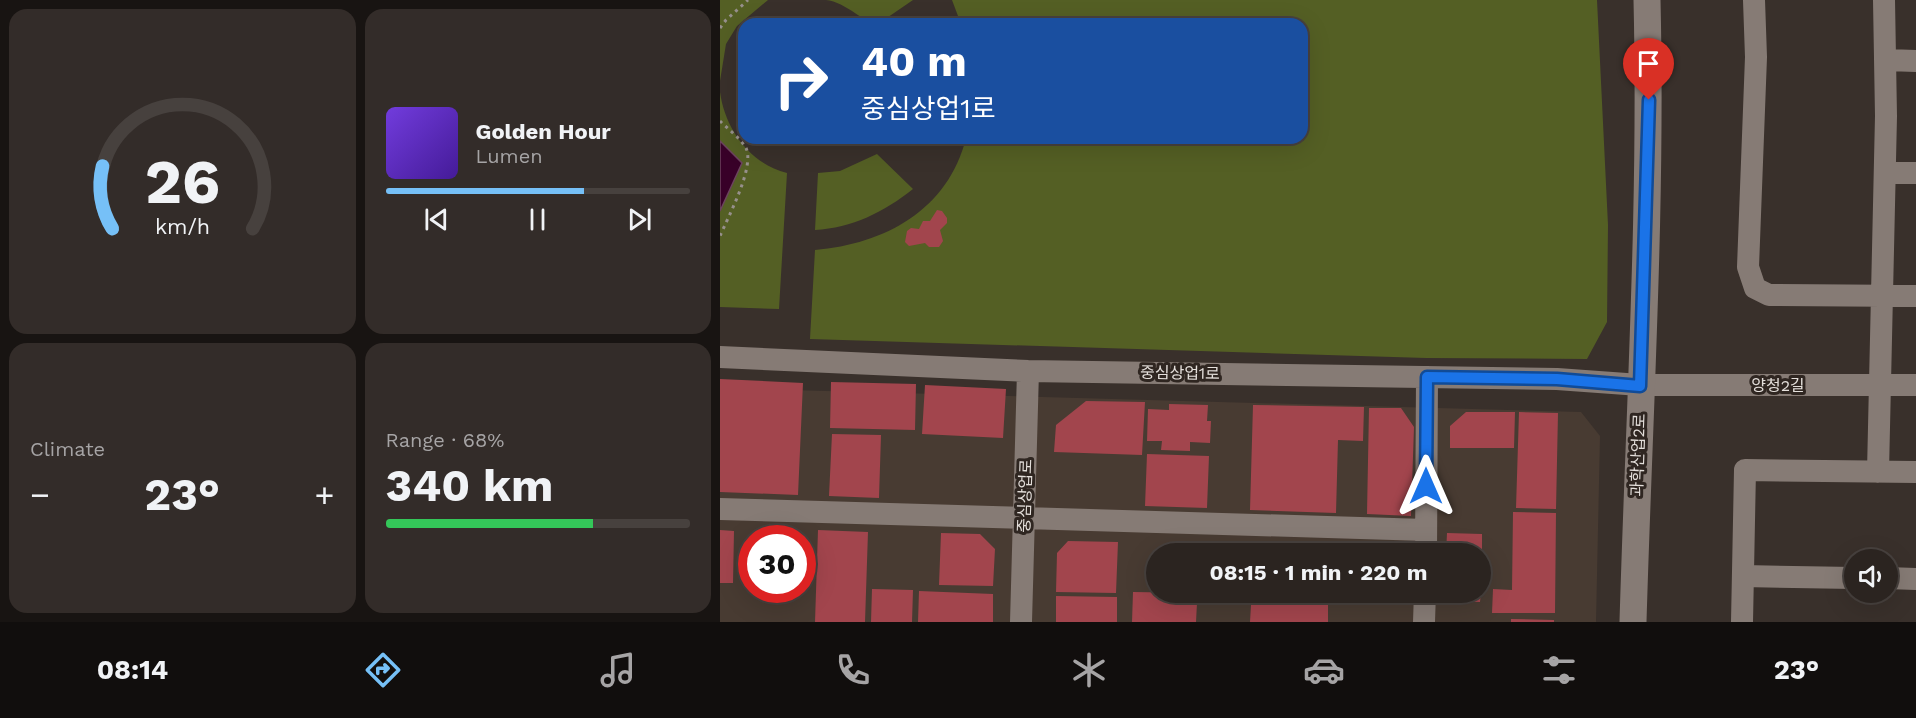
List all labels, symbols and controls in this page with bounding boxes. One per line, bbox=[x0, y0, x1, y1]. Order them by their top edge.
text: 40 m bbox=[861, 37, 967, 86]
pin bbox=[1623, 38, 1674, 100]
icon: right bbox=[762, 42, 840, 120]
icon: arrive bbox=[1632, 47, 1665, 80]
text: 중심상업1로 bbox=[861, 93, 996, 125]
text: Golden Hour bbox=[476, 119, 611, 144]
text: Lumen bbox=[476, 144, 543, 168]
text: 26 bbox=[144, 145, 220, 218]
icon: previous bbox=[420, 203, 453, 236]
icon: pause bbox=[521, 203, 554, 236]
icon: next bbox=[623, 203, 656, 236]
text: km/h bbox=[155, 214, 210, 239]
street label: 중심상업1로 bbox=[1140, 363, 1220, 383]
street label: 양청2길 bbox=[1751, 376, 1805, 395]
street label: 과학산업2로 bbox=[1627, 413, 1649, 497]
text: Range · 68% bbox=[386, 428, 504, 452]
text: Climate bbox=[30, 437, 105, 461]
position arrow bbox=[1394, 454, 1458, 518]
text: 340 km bbox=[386, 459, 553, 512]
street label: 중심상업로 bbox=[1014, 459, 1036, 533]
text: 23° bbox=[144, 468, 220, 521]
text: − bbox=[30, 475, 50, 514]
text: + bbox=[315, 475, 335, 514]
speed limit sign: 30 bbox=[738, 525, 816, 603]
map controls bbox=[1844, 549, 1898, 603]
button: sound bbox=[1844, 549, 1898, 603]
text: 08:15 · 1 min · 220 m bbox=[1210, 560, 1427, 585]
icon: directions bbox=[362, 649, 404, 691]
icon: music bbox=[597, 649, 639, 691]
icon: phone bbox=[832, 649, 874, 691]
icon: climate bbox=[1068, 649, 1110, 691]
icon: car bbox=[1303, 649, 1345, 691]
icon: filters bbox=[1538, 649, 1580, 691]
text: 08:14 bbox=[97, 654, 168, 686]
text: 23° bbox=[1774, 654, 1819, 686]

